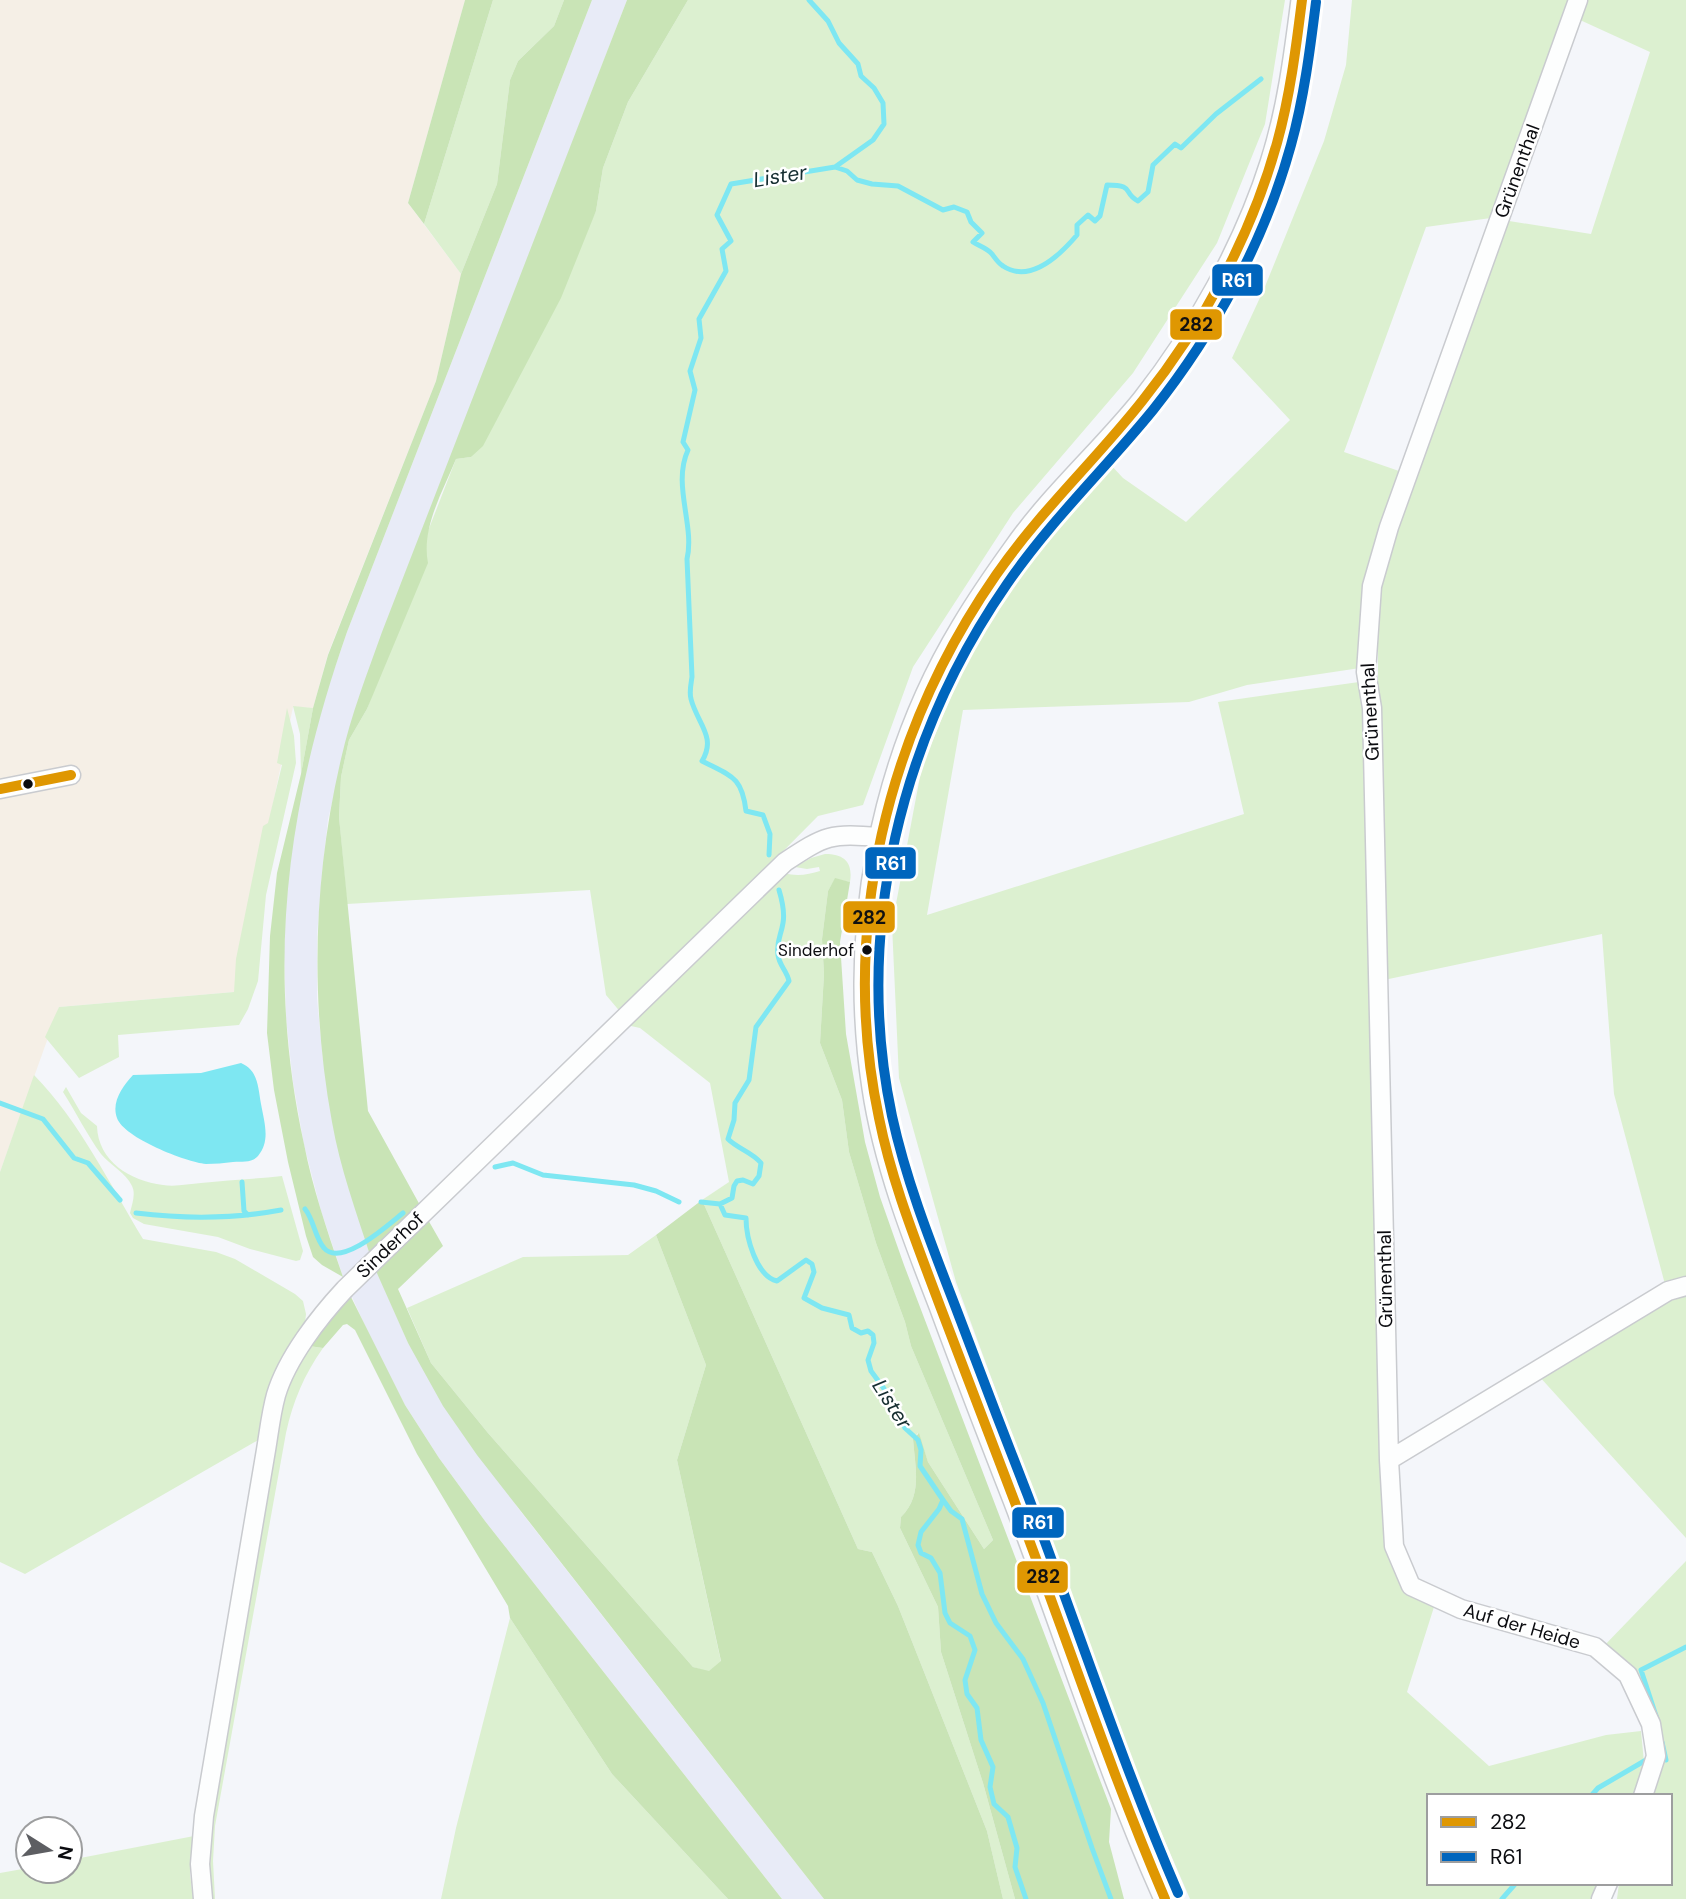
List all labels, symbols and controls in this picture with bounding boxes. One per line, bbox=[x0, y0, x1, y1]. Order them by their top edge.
street label: Grünenthal bbox=[1489, 121, 1545, 221]
water label: Lister bbox=[751, 158, 810, 194]
line badge: R61 bbox=[1211, 263, 1264, 297]
text: R61 bbox=[1222, 268, 1252, 293]
line badge: 282 bbox=[1169, 308, 1223, 341]
text: 282 bbox=[1179, 312, 1213, 337]
street label: Grünenthal bbox=[1355, 662, 1385, 762]
unlabelled marker bbox=[21, 777, 35, 791]
line badge: R61 bbox=[864, 846, 917, 880]
text: R61 bbox=[876, 851, 906, 876]
line badge: 282 bbox=[842, 900, 896, 934]
text: 282 bbox=[852, 905, 886, 930]
place label: Sinderhof bbox=[778, 939, 854, 961]
marker: Sinderhof bbox=[860, 943, 874, 957]
street label: Sinderhof bbox=[351, 1207, 429, 1283]
street label: Grünenthal bbox=[1372, 1230, 1398, 1328]
water label: Lister bbox=[866, 1374, 919, 1435]
line badge: R61 bbox=[1011, 1506, 1065, 1539]
text: R61 bbox=[1023, 1510, 1053, 1535]
line badge: 282 bbox=[1016, 1560, 1069, 1594]
text: 282 bbox=[1026, 1564, 1060, 1589]
street label: Auf der Heide bbox=[1461, 1597, 1583, 1655]
legend bbox=[1427, 1794, 1672, 1885]
text: 282 bbox=[1490, 1808, 1526, 1836]
north arrow bbox=[14, 1815, 84, 1885]
text: R61 bbox=[1490, 1843, 1522, 1871]
text: N bbox=[52, 1844, 79, 1862]

